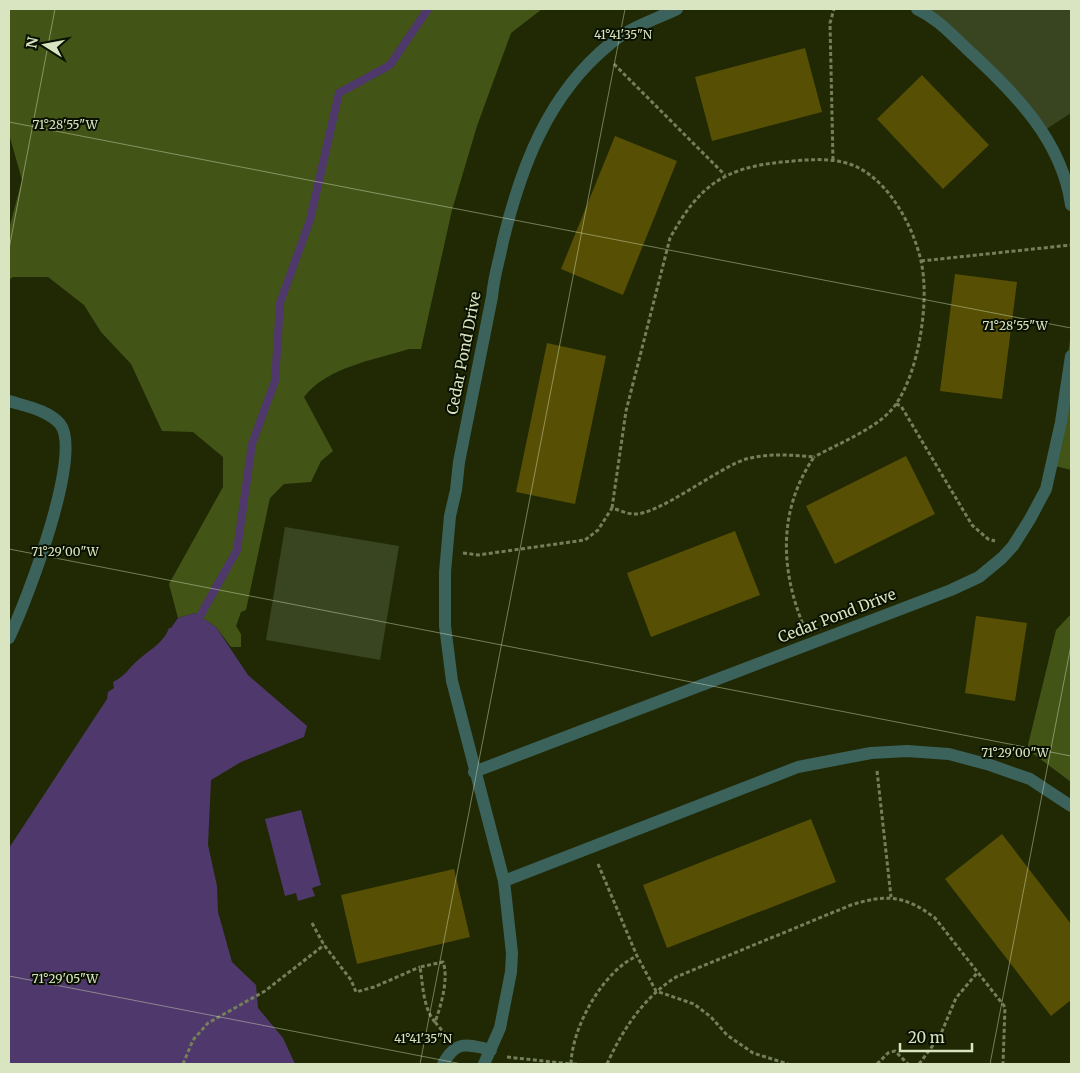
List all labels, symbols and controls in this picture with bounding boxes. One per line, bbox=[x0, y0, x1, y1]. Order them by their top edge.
north arrow bbox=[20, 20, 70, 70]
text: 41°41'35"N bbox=[594, 27, 653, 42]
text: N bbox=[22, 35, 42, 50]
text: 71°28'55"W bbox=[32, 117, 99, 132]
street label: Cedar Pond Drive bbox=[442, 290, 485, 416]
text: 71°28'55"W bbox=[982, 318, 1049, 333]
text: 71°29'00"W bbox=[31, 544, 100, 559]
street label: Cedar Pond Drive bbox=[775, 584, 899, 647]
text: 71°29'00"W bbox=[981, 745, 1050, 760]
text: 71°29'05"W bbox=[32, 971, 99, 986]
scale bar bbox=[900, 1020, 972, 1052]
text: 20 m bbox=[908, 1028, 945, 1047]
text: 41°41'35"N bbox=[394, 1031, 453, 1046]

